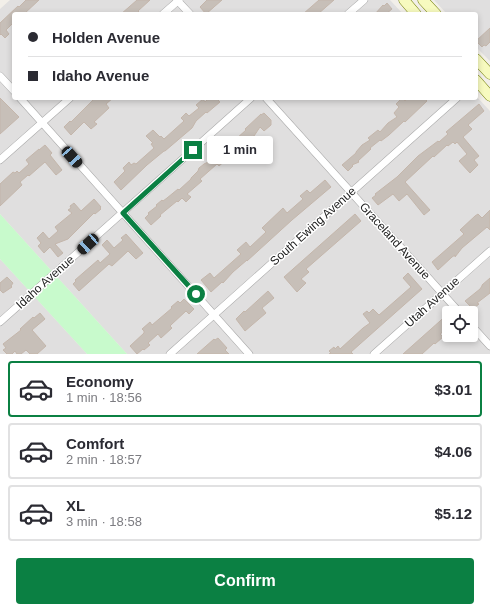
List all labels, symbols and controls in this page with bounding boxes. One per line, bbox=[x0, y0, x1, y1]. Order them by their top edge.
text: Holden Avenue bbox=[52, 29, 160, 46]
text: Idaho Avenue bbox=[52, 67, 149, 84]
callout: 1 min bbox=[207, 136, 273, 164]
route end bbox=[184, 141, 202, 159]
text: 1 min bbox=[223, 142, 257, 157]
car bbox=[60, 144, 84, 170]
street label: South Ewing Avenue bbox=[267, 184, 359, 268]
street label: Graceland Avenue bbox=[357, 200, 433, 283]
car bbox=[75, 232, 101, 256]
street label: Idaho Avenue bbox=[13, 252, 77, 312]
street label: Utah Avenue bbox=[402, 274, 462, 330]
route start bbox=[187, 285, 205, 303]
map controls bbox=[442, 306, 478, 342]
button: locate bbox=[442, 306, 478, 342]
icon: car bbox=[18, 371, 54, 407]
text: Economy bbox=[66, 373, 134, 390]
text: $3.01 bbox=[434, 381, 472, 398]
text: 1 min · 18:56 bbox=[66, 390, 142, 405]
icon: car bbox=[18, 433, 54, 469]
text: Comfort bbox=[66, 435, 124, 452]
text: $4.06 bbox=[434, 443, 472, 460]
text: 2 min · 18:57 bbox=[66, 452, 142, 467]
icon: car bbox=[18, 495, 54, 531]
text: XL bbox=[66, 497, 85, 514]
text: $5.12 bbox=[434, 505, 472, 522]
text: 3 min · 18:58 bbox=[66, 514, 142, 529]
button: Confirm bbox=[16, 558, 474, 604]

